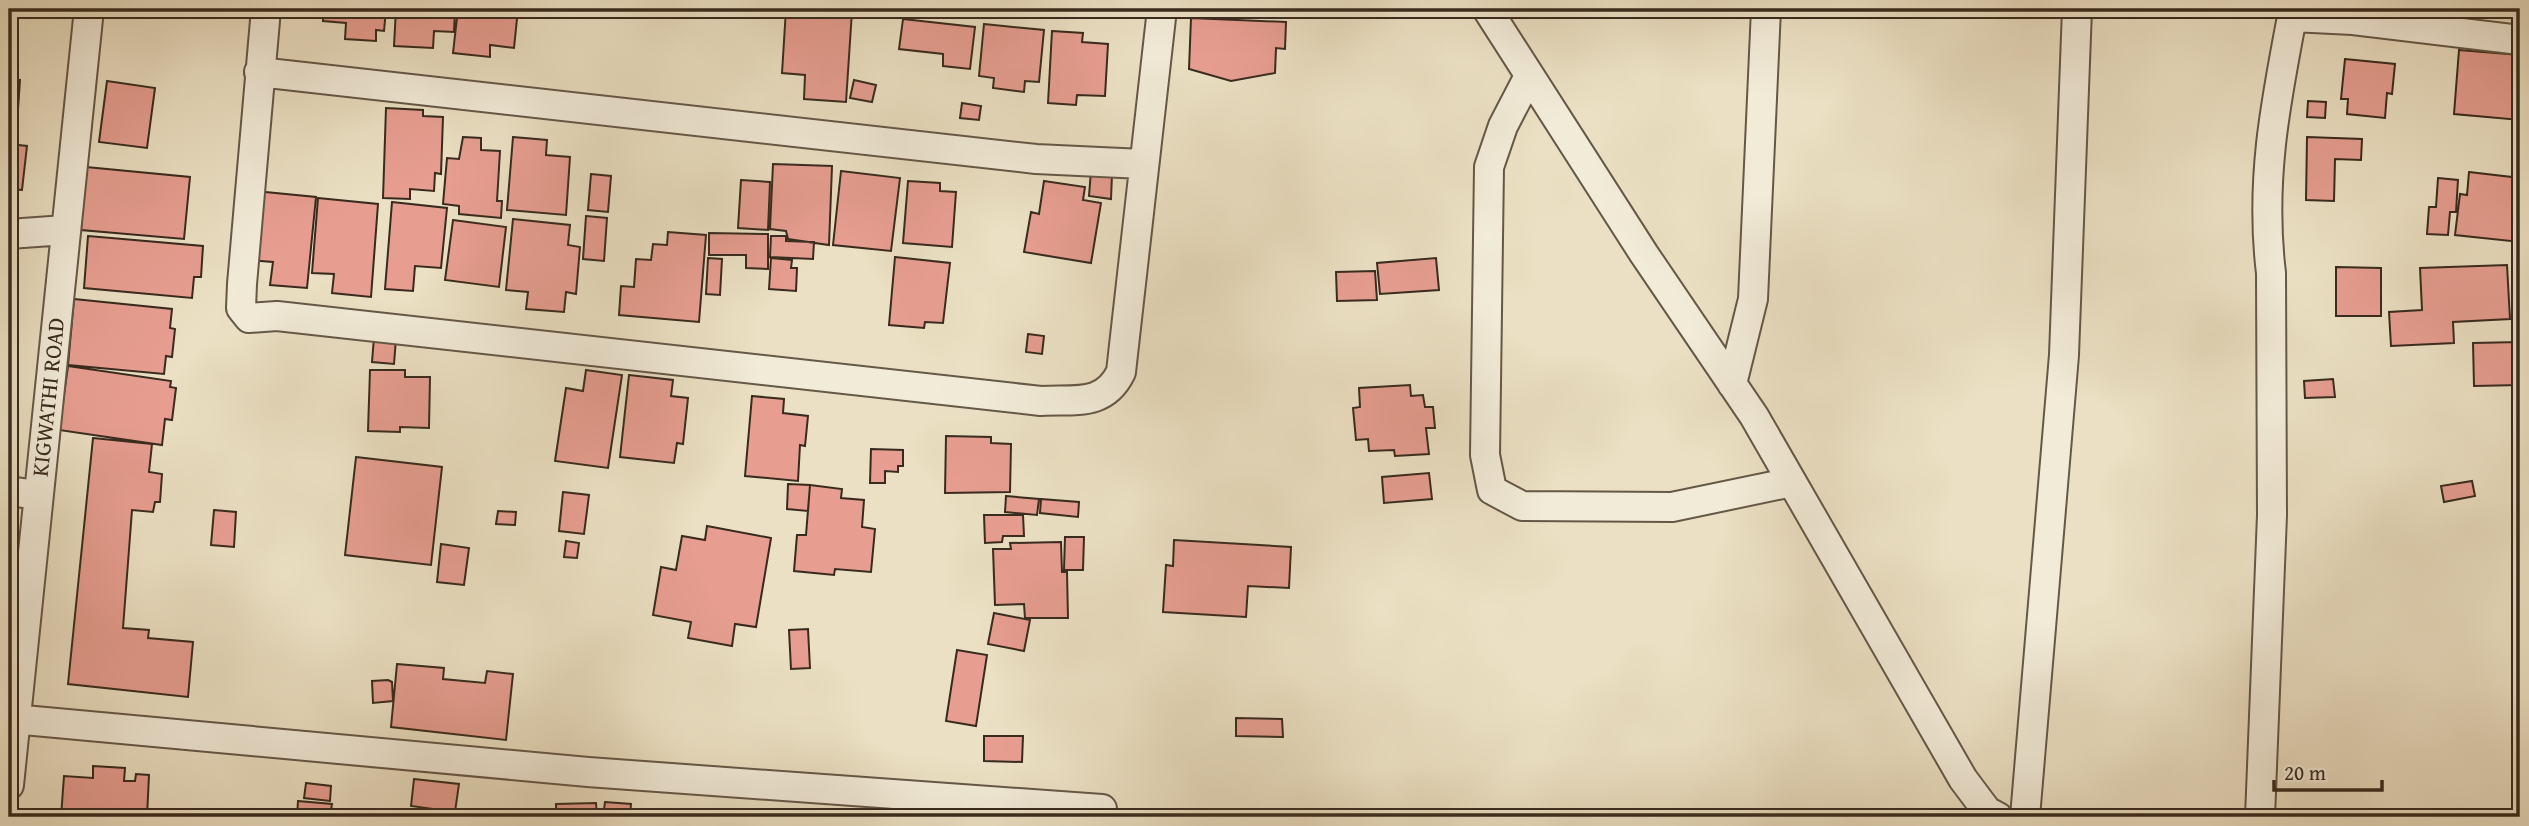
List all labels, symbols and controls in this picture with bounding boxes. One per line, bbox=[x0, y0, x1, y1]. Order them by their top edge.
street label: KIGWATHI ROAD bbox=[23, 316, 72, 478]
scale bar bbox=[2274, 749, 2382, 793]
text: 20 m bbox=[2284, 757, 2326, 788]

